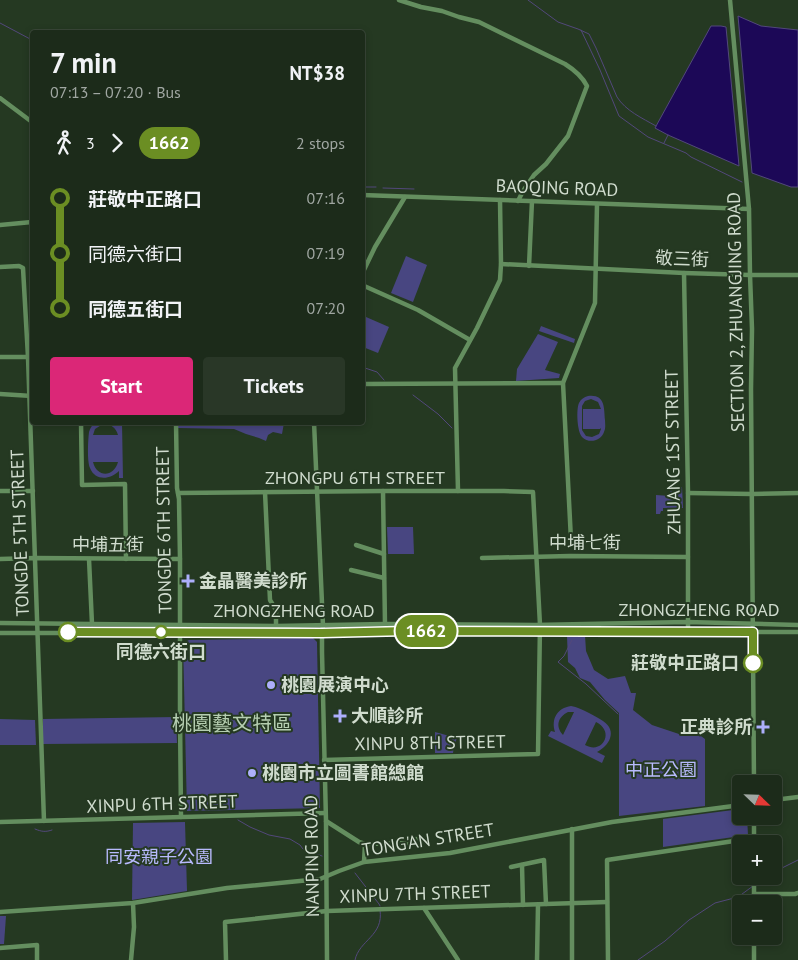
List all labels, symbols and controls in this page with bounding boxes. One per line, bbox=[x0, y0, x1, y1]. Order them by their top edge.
text: 7 min bbox=[50, 44, 117, 81]
text: NT$38 bbox=[289, 61, 345, 85]
text: 07:13 – 07:20 · Bus bbox=[50, 82, 181, 102]
icon: walk bbox=[50, 129, 78, 157]
icon: forward bbox=[103, 129, 131, 157]
text: 1662 bbox=[149, 131, 190, 154]
text: 3 bbox=[86, 133, 95, 153]
text: 2 stops bbox=[296, 133, 345, 153]
street label: BAOQING ROAD bbox=[495, 174, 619, 201]
text: 莊敬中正路口 bbox=[88, 187, 202, 211]
text: 07:16 bbox=[307, 188, 345, 208]
street label: SECTION 2, ZHUANGJING ROAD bbox=[722, 192, 749, 432]
text: 同德六街口 bbox=[88, 242, 183, 266]
text: 07:19 bbox=[307, 243, 345, 263]
street label: 敬三街 bbox=[655, 246, 709, 271]
text: 同德五街口 bbox=[88, 297, 183, 321]
text: 07:20 bbox=[307, 298, 345, 318]
button: Start bbox=[50, 357, 193, 415]
button: Tickets bbox=[203, 357, 345, 415]
street label: ZHUANG 1ST STREET bbox=[660, 369, 685, 535]
street label: TONGDE 6TH STREET bbox=[151, 446, 176, 614]
street label: TONGDE 5TH STREET bbox=[5, 449, 34, 617]
street label: ZHONGPU 6TH STREET bbox=[265, 466, 445, 489]
street label: 中埔七街 bbox=[549, 531, 621, 554]
street label: 中埔五街 bbox=[72, 533, 144, 556]
place label: 金晶醫美診所 bbox=[199, 569, 307, 592]
marker: 金晶醫美診所 bbox=[181, 574, 195, 588]
street label: ZHONGZHENG ROAD bbox=[619, 598, 779, 621]
street label: ZHONGZHENG ROAD bbox=[214, 599, 374, 622]
line badge: 1662 bbox=[391, 615, 461, 647]
text: 1662 bbox=[406, 619, 446, 642]
unlabelled marker bbox=[58, 622, 78, 642]
marker: 同德六街口 bbox=[154, 625, 168, 639]
place label: 同德六街口 bbox=[116, 640, 206, 663]
place label: 莊敬中正路口 bbox=[631, 651, 739, 674]
marker: 莊敬中正路口 bbox=[743, 653, 763, 673]
place label: 桃園展演中心 bbox=[281, 673, 389, 696]
marker: 桃園展演中心 bbox=[265, 679, 277, 691]
place label: 大順診所 bbox=[351, 704, 423, 727]
marker: 大順診所 bbox=[333, 709, 347, 723]
district label: 桃園藝文特區 bbox=[172, 710, 292, 736]
place label: 正典診所 bbox=[680, 715, 752, 738]
marker: 正典診所 bbox=[756, 720, 770, 734]
street label: XINPU 8TH STREET bbox=[354, 730, 506, 755]
park label: 中正公園 bbox=[625, 758, 697, 781]
place label: 桃園市立圖書館總館 bbox=[262, 761, 424, 784]
marker: 桃園市立圖書館總館 bbox=[246, 767, 258, 779]
north arrow bbox=[732, 775, 782, 825]
map controls bbox=[732, 775, 782, 945]
street label: XINPU 6TH STREET bbox=[86, 789, 238, 818]
street label: NANPING ROAD bbox=[299, 795, 324, 917]
street label: TONG'AN STREET bbox=[360, 818, 496, 861]
button: + bbox=[732, 835, 782, 885]
park label: 同安親子公園 bbox=[105, 845, 213, 868]
street label: XINPU 7TH STREET bbox=[339, 879, 491, 908]
button: − bbox=[732, 895, 782, 945]

